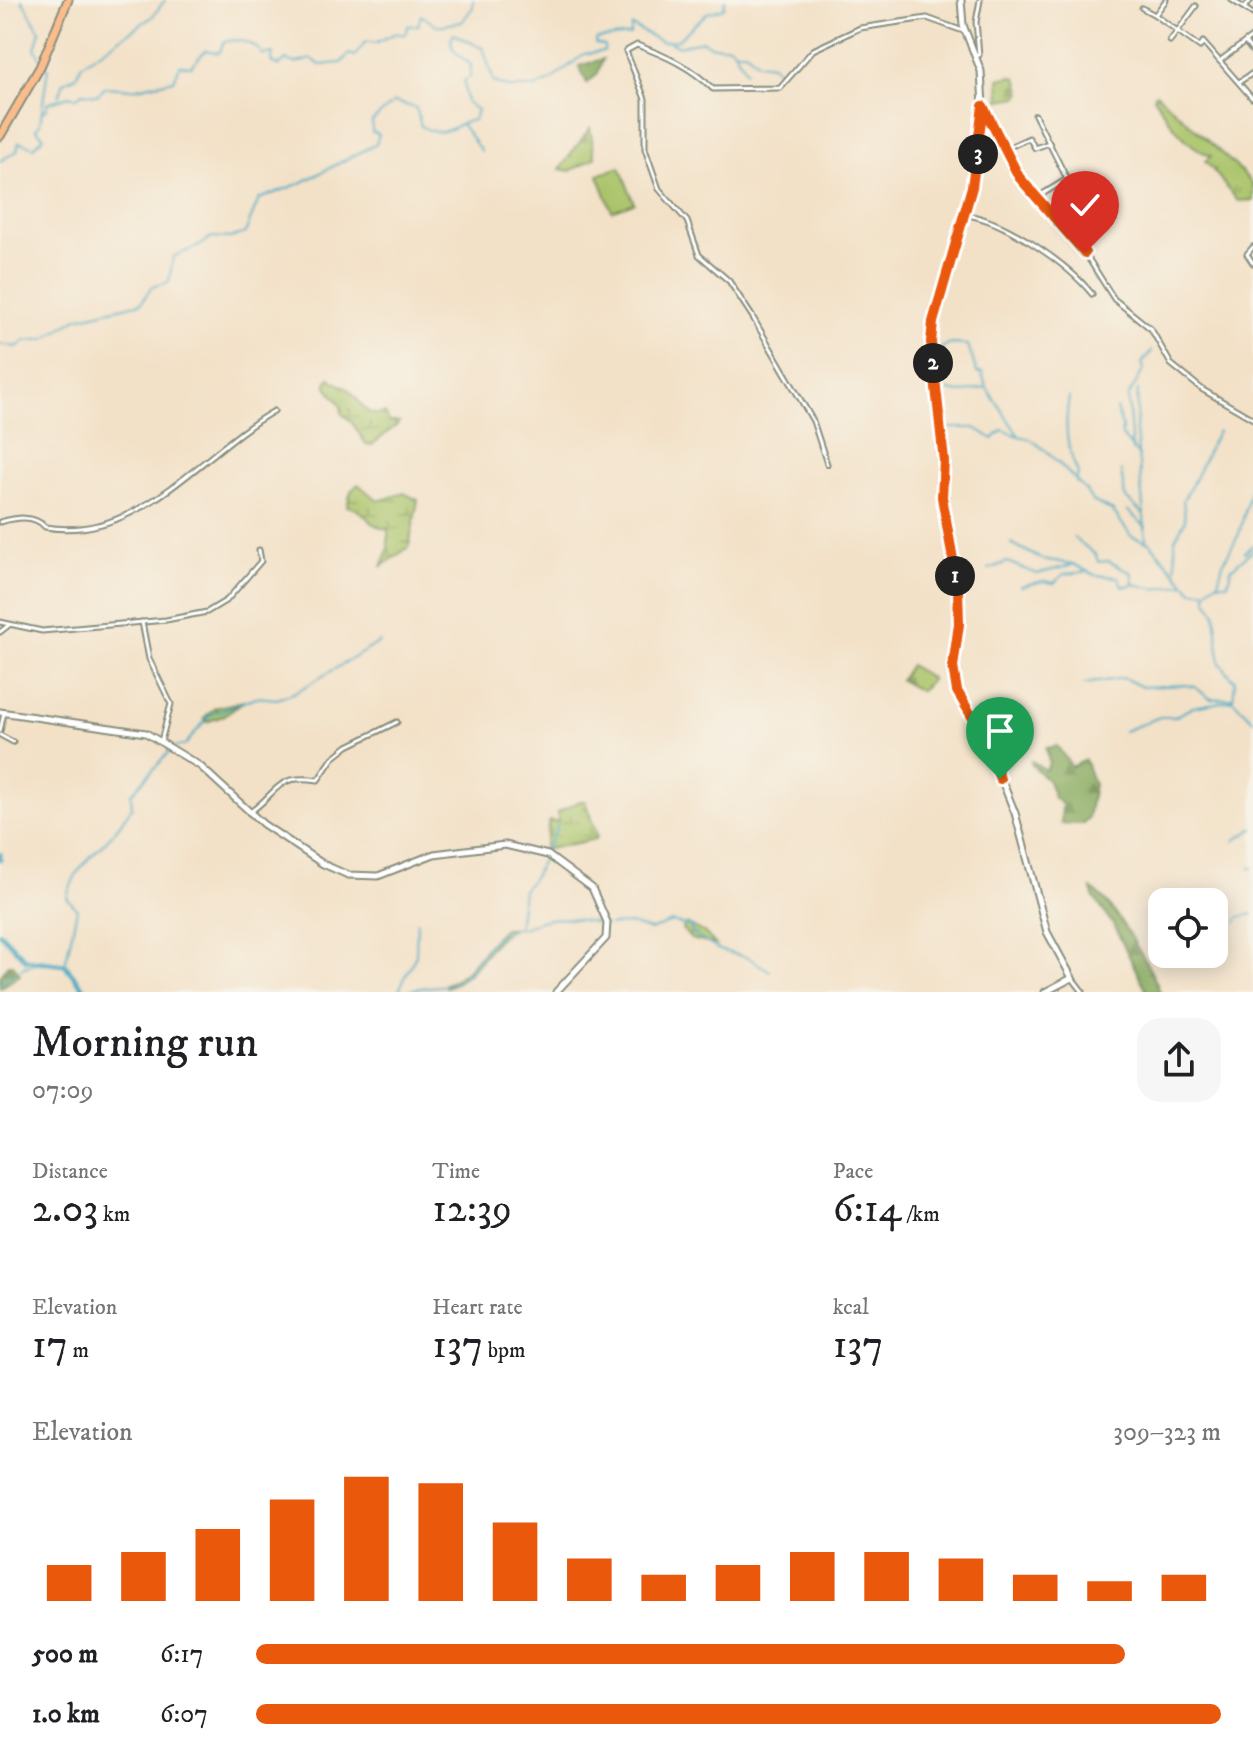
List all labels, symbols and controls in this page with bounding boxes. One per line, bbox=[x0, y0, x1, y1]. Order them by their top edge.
pin: 3 bbox=[958, 134, 998, 174]
text: 3 bbox=[974, 140, 982, 167]
pin bbox=[1051, 171, 1119, 253]
icon: check bbox=[1063, 183, 1107, 227]
pin: 2 bbox=[913, 343, 953, 383]
text: 2 bbox=[928, 349, 938, 376]
pin: 1 bbox=[935, 556, 975, 596]
text: 1 bbox=[951, 562, 959, 589]
pin bbox=[966, 697, 1034, 779]
icon: arrive bbox=[978, 709, 1022, 753]
map controls bbox=[1148, 888, 1228, 968]
button: locate bbox=[1148, 888, 1228, 968]
text: Morning run bbox=[32, 1016, 258, 1071]
button: share bbox=[1137, 1018, 1221, 1102]
text: 07:09 bbox=[32, 1074, 93, 1107]
text: Distance bbox=[32, 1158, 108, 1185]
text: Time bbox=[432, 1158, 480, 1185]
text: Pace bbox=[833, 1158, 873, 1185]
text: 2.03 bbox=[32, 1185, 98, 1235]
text: 12:39 bbox=[432, 1185, 512, 1235]
text: 6:14 bbox=[833, 1185, 902, 1235]
text: km bbox=[98, 1201, 130, 1228]
text: /km bbox=[902, 1201, 940, 1228]
text: Elevation bbox=[32, 1294, 117, 1321]
text: Heart rate bbox=[432, 1294, 523, 1321]
text: kcal bbox=[833, 1294, 869, 1321]
text: 17 bbox=[32, 1321, 68, 1371]
text: 137 bbox=[432, 1321, 483, 1371]
text: 137 bbox=[833, 1321, 883, 1371]
text: m bbox=[68, 1337, 89, 1364]
text: bpm bbox=[483, 1337, 526, 1364]
text: Elevation bbox=[32, 1416, 133, 1449]
text: 309–323 m bbox=[1113, 1416, 1221, 1449]
text: 500 m bbox=[32, 1638, 98, 1671]
text: 6:17 bbox=[160, 1638, 204, 1671]
text: 1.0 km bbox=[32, 1698, 100, 1731]
text: 6:07 bbox=[160, 1698, 208, 1731]

